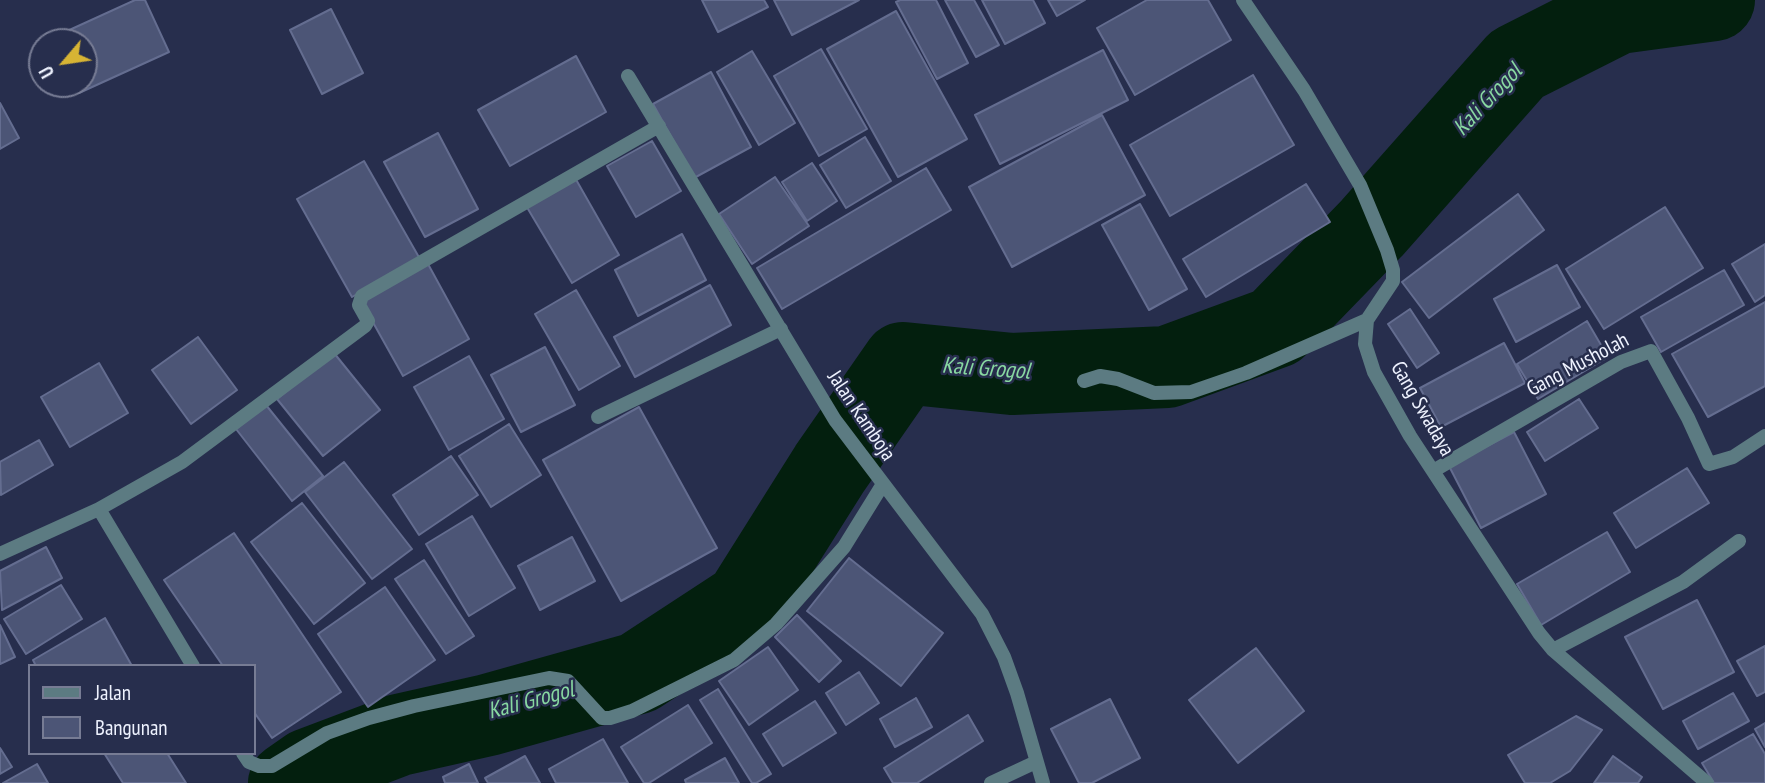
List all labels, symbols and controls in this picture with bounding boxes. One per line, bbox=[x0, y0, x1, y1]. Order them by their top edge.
north arrow bbox=[28, 28, 98, 98]
water label: Kali Grogol bbox=[1448, 58, 1528, 142]
text: U bbox=[34, 62, 59, 82]
street label: Gang Musholah bbox=[1523, 328, 1633, 402]
water label: Kali Grogol bbox=[941, 352, 1031, 386]
street label: Gang Swadaya bbox=[1385, 357, 1459, 461]
street label: Jalan Kamboja bbox=[822, 366, 900, 466]
legend bbox=[28, 664, 256, 755]
water label: Kali Grogol bbox=[485, 676, 577, 726]
text: Jalan bbox=[95, 679, 131, 706]
text: Bangunan bbox=[95, 714, 168, 741]

